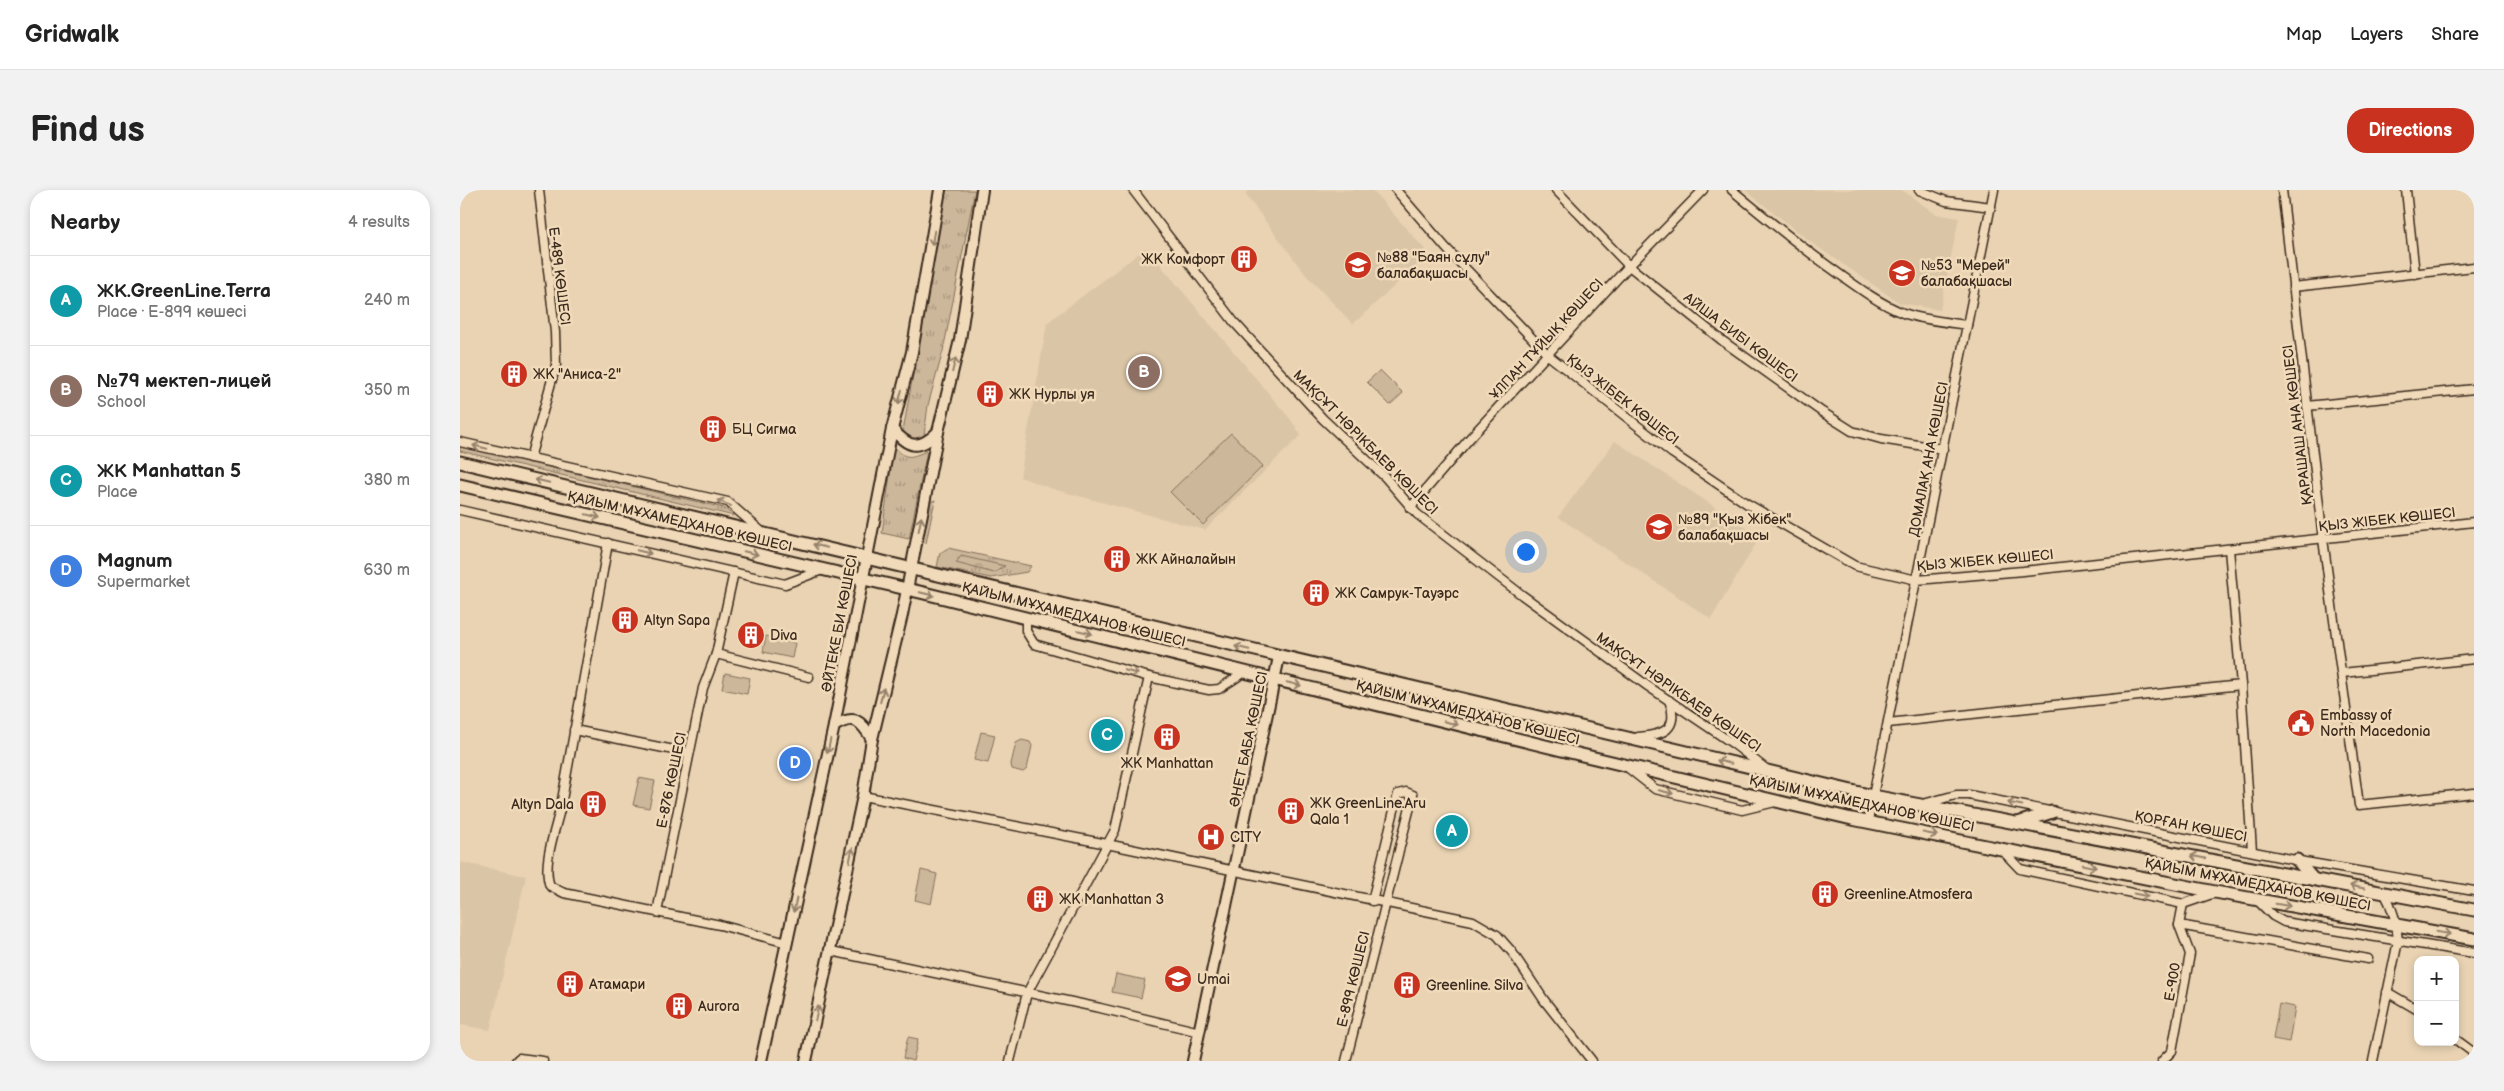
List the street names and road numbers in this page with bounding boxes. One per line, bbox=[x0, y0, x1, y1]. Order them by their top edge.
street label: Е-489 КӨШЕСІ bbox=[545, 226, 574, 326]
street label: ҰЛПАН ТҰЙЫҚ КӨШЕСІ bbox=[1486, 275, 1607, 403]
street label: АЙША БИБІ КӨШЕСІ bbox=[1679, 288, 1801, 386]
street label: ҚАРАШАШ АНА КӨШЕСІ bbox=[2279, 344, 2316, 506]
street label: ҚЫЗ ЖІБЕК КӨШЕСІ bbox=[1563, 350, 1682, 448]
street label: МАҚСҰТ НӘРІКБАЕВ КӨШЕСІ bbox=[1290, 366, 1442, 518]
street label: ДОМАЛАҚ АНА КӨШЕСІ bbox=[1905, 380, 1952, 538]
street label: ҚАЙЫМ МҰХАМЕДХАНОВ КӨШЕСІ bbox=[566, 487, 794, 556]
street label: ҚЫЗ ЖІБЕК КӨШЕСІ bbox=[2318, 504, 2456, 535]
street label: ҚЫЗ ЖІБЕК КӨШЕСІ bbox=[1916, 546, 2054, 575]
street label: ӘЙТЕКЕ БИ КӨШЕСІ bbox=[818, 553, 861, 693]
street label: ҚАЙЫМ МҰХАМЕДХАНОВ КӨШЕСІ bbox=[960, 578, 1188, 651]
street label: МАҚСҰТ НӘРІКБАЕВ КӨШЕСІ bbox=[1593, 629, 1765, 756]
street label: ӘНЕТ БАБА КӨШЕСІ bbox=[1226, 670, 1271, 808]
street label: ҚАЙЫМ МҰХАМЕДХАНОВ КӨШЕСІ bbox=[1354, 676, 1582, 749]
street label: Е-876 КӨШЕСІ bbox=[653, 730, 690, 830]
street label: ҚАЙЫМ МҰХАМЕДХАНОВ КӨШЕСІ bbox=[1748, 771, 1976, 836]
street label: ҚОРҒАН КӨШЕСІ bbox=[2133, 807, 2249, 846]
street label: ҚАЙЫМ МҰХАМЕДХАНОВ КӨШЕСІ bbox=[2143, 854, 2372, 915]
street label: Е-899 КӨШЕСІ bbox=[1333, 929, 1374, 1029]
street label: E-900 bbox=[2161, 961, 2184, 1003]

